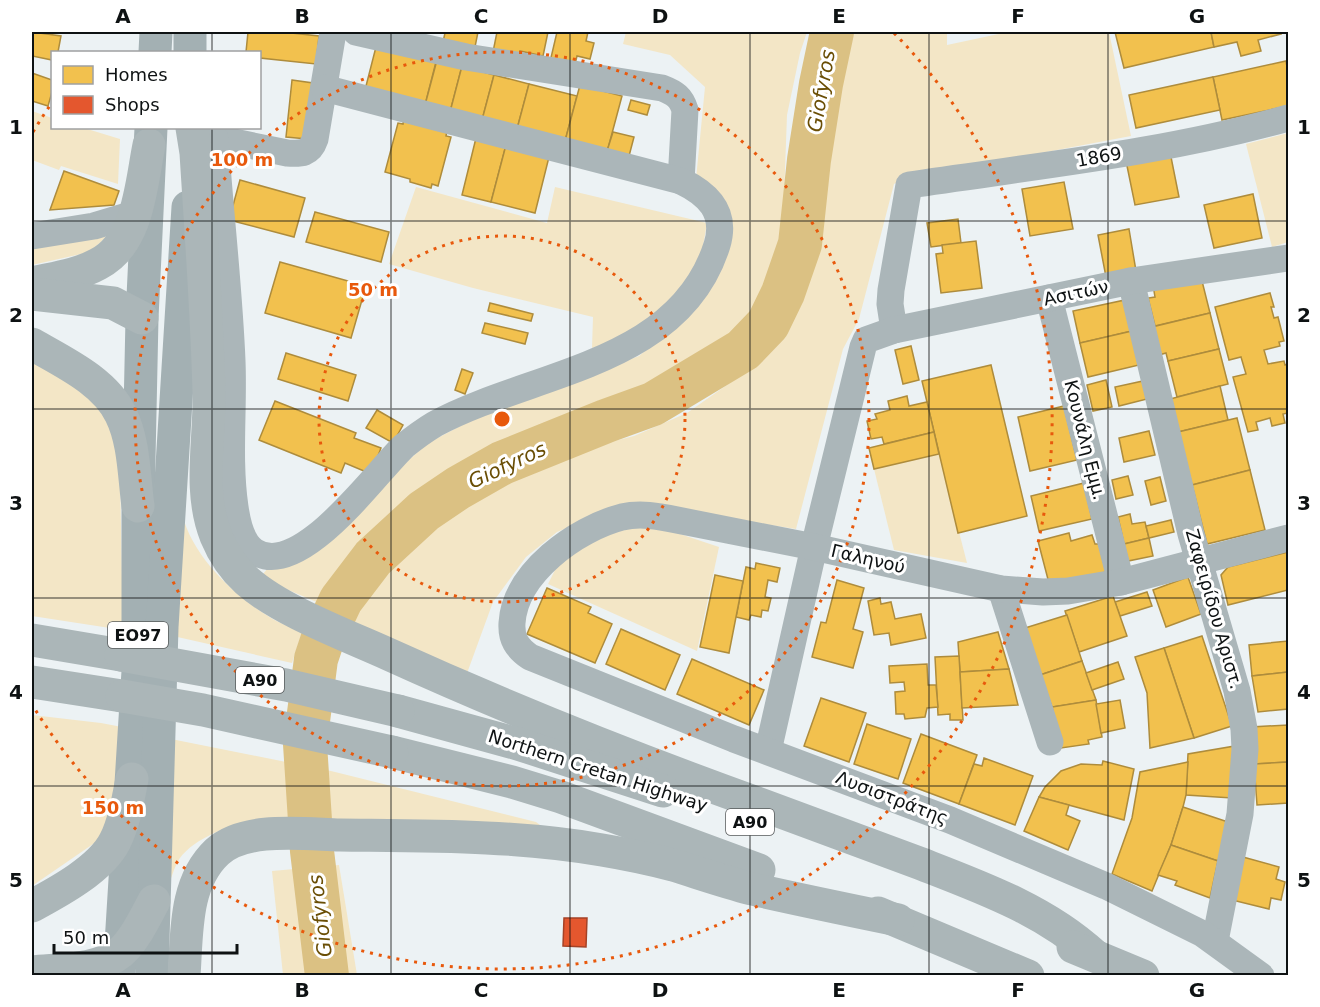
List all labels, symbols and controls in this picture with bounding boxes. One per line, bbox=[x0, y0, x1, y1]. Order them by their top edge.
text: A bbox=[115, 4, 131, 28]
text: B bbox=[294, 4, 310, 28]
text: C bbox=[474, 4, 488, 28]
text: D bbox=[652, 4, 668, 28]
text: E bbox=[832, 4, 846, 28]
text: F bbox=[1011, 4, 1025, 28]
text: G bbox=[1189, 4, 1205, 28]
water label: Giofyros bbox=[802, 48, 840, 134]
legend bbox=[51, 51, 261, 129]
text: Homes bbox=[105, 64, 168, 85]
text: Shops bbox=[105, 94, 160, 115]
text: 1 bbox=[9, 115, 23, 139]
text: 1 bbox=[1297, 115, 1311, 139]
street label: 1869 bbox=[1075, 142, 1123, 171]
text: 100 m bbox=[211, 149, 273, 170]
street label: Ασιτών bbox=[1042, 275, 1110, 310]
text: 50 m bbox=[348, 279, 398, 300]
text: 2 bbox=[9, 303, 23, 327]
text: 2 bbox=[1297, 303, 1311, 327]
street label: Κουνάλη Εμμ. bbox=[1060, 378, 1111, 502]
centre of rings bbox=[492, 409, 512, 429]
water label: Giofyros bbox=[464, 437, 550, 493]
text: 3 bbox=[9, 491, 23, 515]
text: 3 bbox=[1297, 491, 1311, 515]
street label: Ζαφειρίδου Αριστ. bbox=[1182, 526, 1247, 691]
street label: Γαληνού bbox=[829, 540, 907, 577]
road number: ΕΟ97 bbox=[108, 622, 168, 648]
road number: Α90 bbox=[236, 667, 284, 693]
text: 4 bbox=[9, 680, 23, 704]
text: 4 bbox=[1297, 680, 1311, 704]
street label: Northern Cretan Highway bbox=[486, 725, 711, 816]
street label: Λυσιστράτης bbox=[833, 766, 951, 829]
text: 150 m bbox=[82, 797, 144, 818]
road number: Α90 bbox=[726, 809, 774, 835]
text: 5 bbox=[9, 868, 23, 892]
text: 5 bbox=[1297, 868, 1311, 892]
water label: Giofyros bbox=[303, 873, 337, 959]
scale bar bbox=[54, 917, 237, 955]
text: 50 m bbox=[63, 927, 109, 948]
text: A bbox=[115, 978, 131, 1002]
text: B bbox=[294, 978, 310, 1002]
text: C bbox=[474, 978, 488, 1002]
text: D bbox=[652, 978, 668, 1002]
text: E bbox=[832, 978, 846, 1002]
text: F bbox=[1011, 978, 1025, 1002]
text: G bbox=[1189, 978, 1205, 1002]

